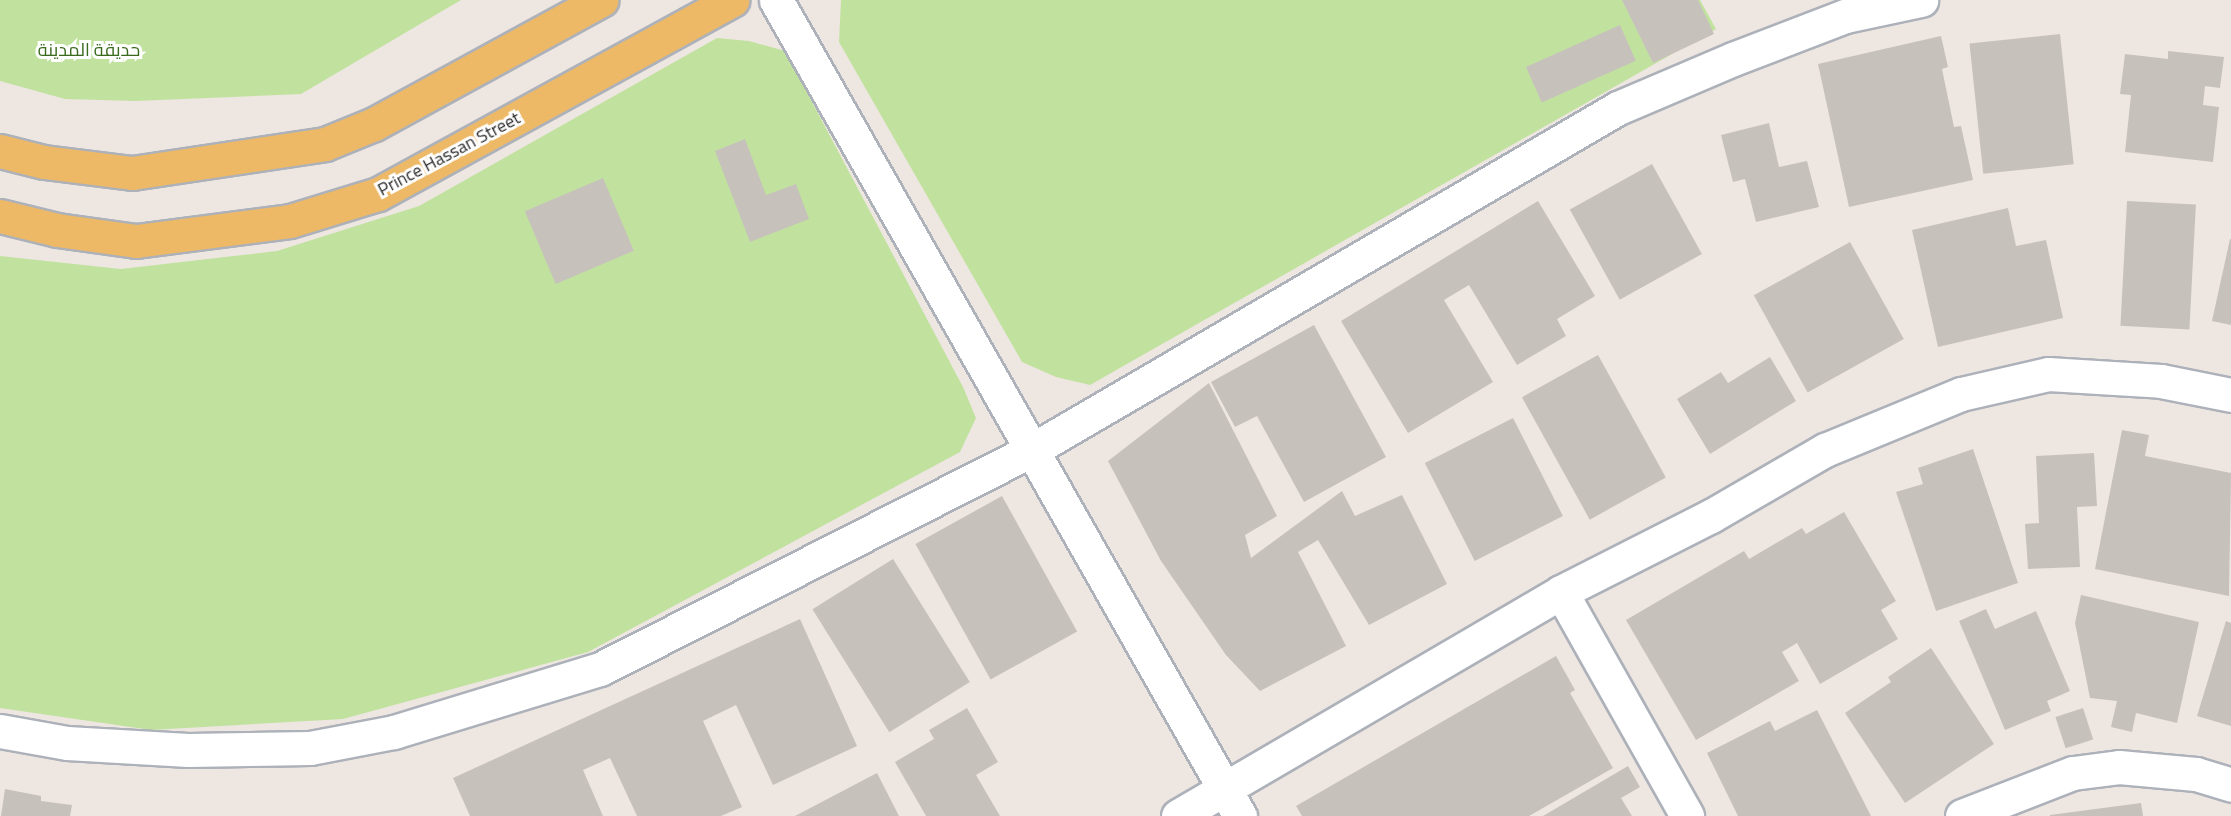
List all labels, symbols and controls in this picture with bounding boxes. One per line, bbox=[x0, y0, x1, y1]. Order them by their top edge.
park label: حديقة المدينة bbox=[38, 39, 140, 61]
street label: Prince Hassan Street bbox=[374, 107, 524, 201]

